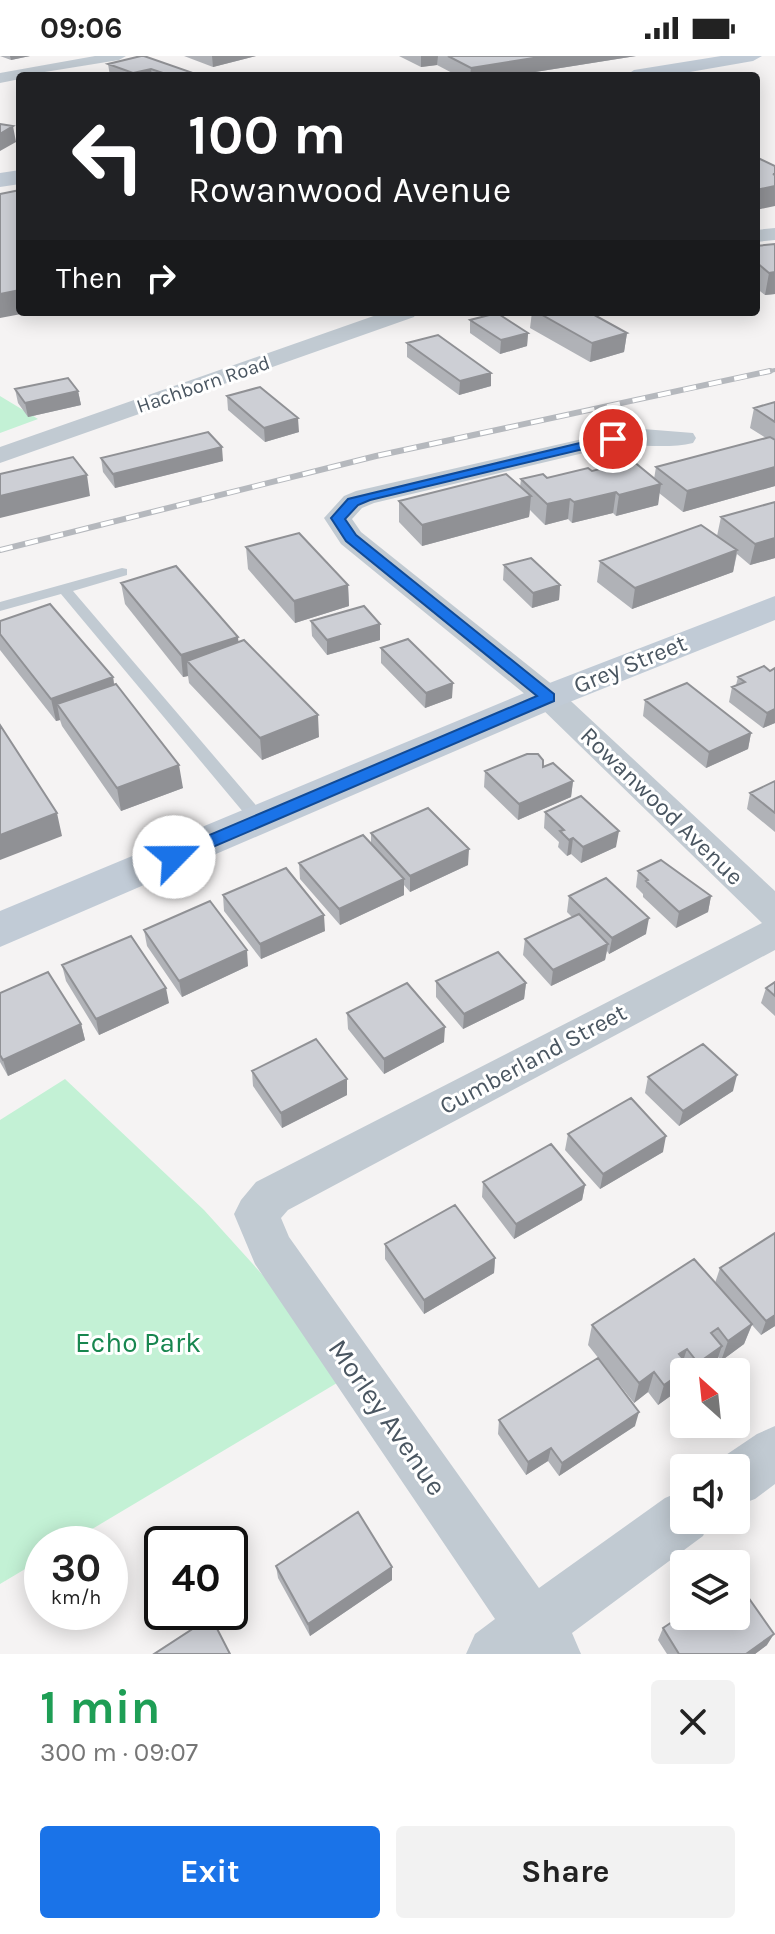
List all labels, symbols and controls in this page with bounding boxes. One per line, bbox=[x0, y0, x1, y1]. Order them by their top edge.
text: 09:06 bbox=[40, 10, 123, 46]
text: 100 m bbox=[188, 102, 346, 167]
icon: left bbox=[56, 104, 160, 208]
text: Rowanwood Avenue bbox=[188, 169, 511, 211]
icon: right bbox=[139, 256, 183, 300]
text: Then bbox=[56, 260, 123, 296]
street label: Hachborn Road bbox=[133, 351, 273, 418]
pin bbox=[579, 405, 647, 473]
icon: arrive bbox=[591, 417, 635, 461]
street label: Grey Street bbox=[569, 629, 691, 699]
street label: Rowanwood Avenue bbox=[575, 721, 749, 891]
position arrow bbox=[132, 815, 216, 899]
street label: Cumberland Street bbox=[435, 998, 631, 1120]
park label: Echo Park bbox=[75, 1326, 201, 1359]
street label: Morley Avenue bbox=[322, 1333, 454, 1502]
north arrow bbox=[670, 1358, 750, 1438]
map controls bbox=[670, 1358, 750, 1630]
button: sound bbox=[670, 1454, 750, 1534]
speed limit sign: 40 bbox=[144, 1526, 248, 1630]
text: 30 bbox=[51, 1544, 101, 1591]
button: layers bbox=[670, 1550, 750, 1630]
text: km/h bbox=[51, 1586, 101, 1609]
text: 1 min bbox=[40, 1679, 160, 1735]
button: close bbox=[651, 1680, 735, 1764]
text: 300 m · 09:07 bbox=[40, 1737, 198, 1768]
button: Exit bbox=[40, 1826, 380, 1918]
button: Share bbox=[396, 1826, 735, 1918]

